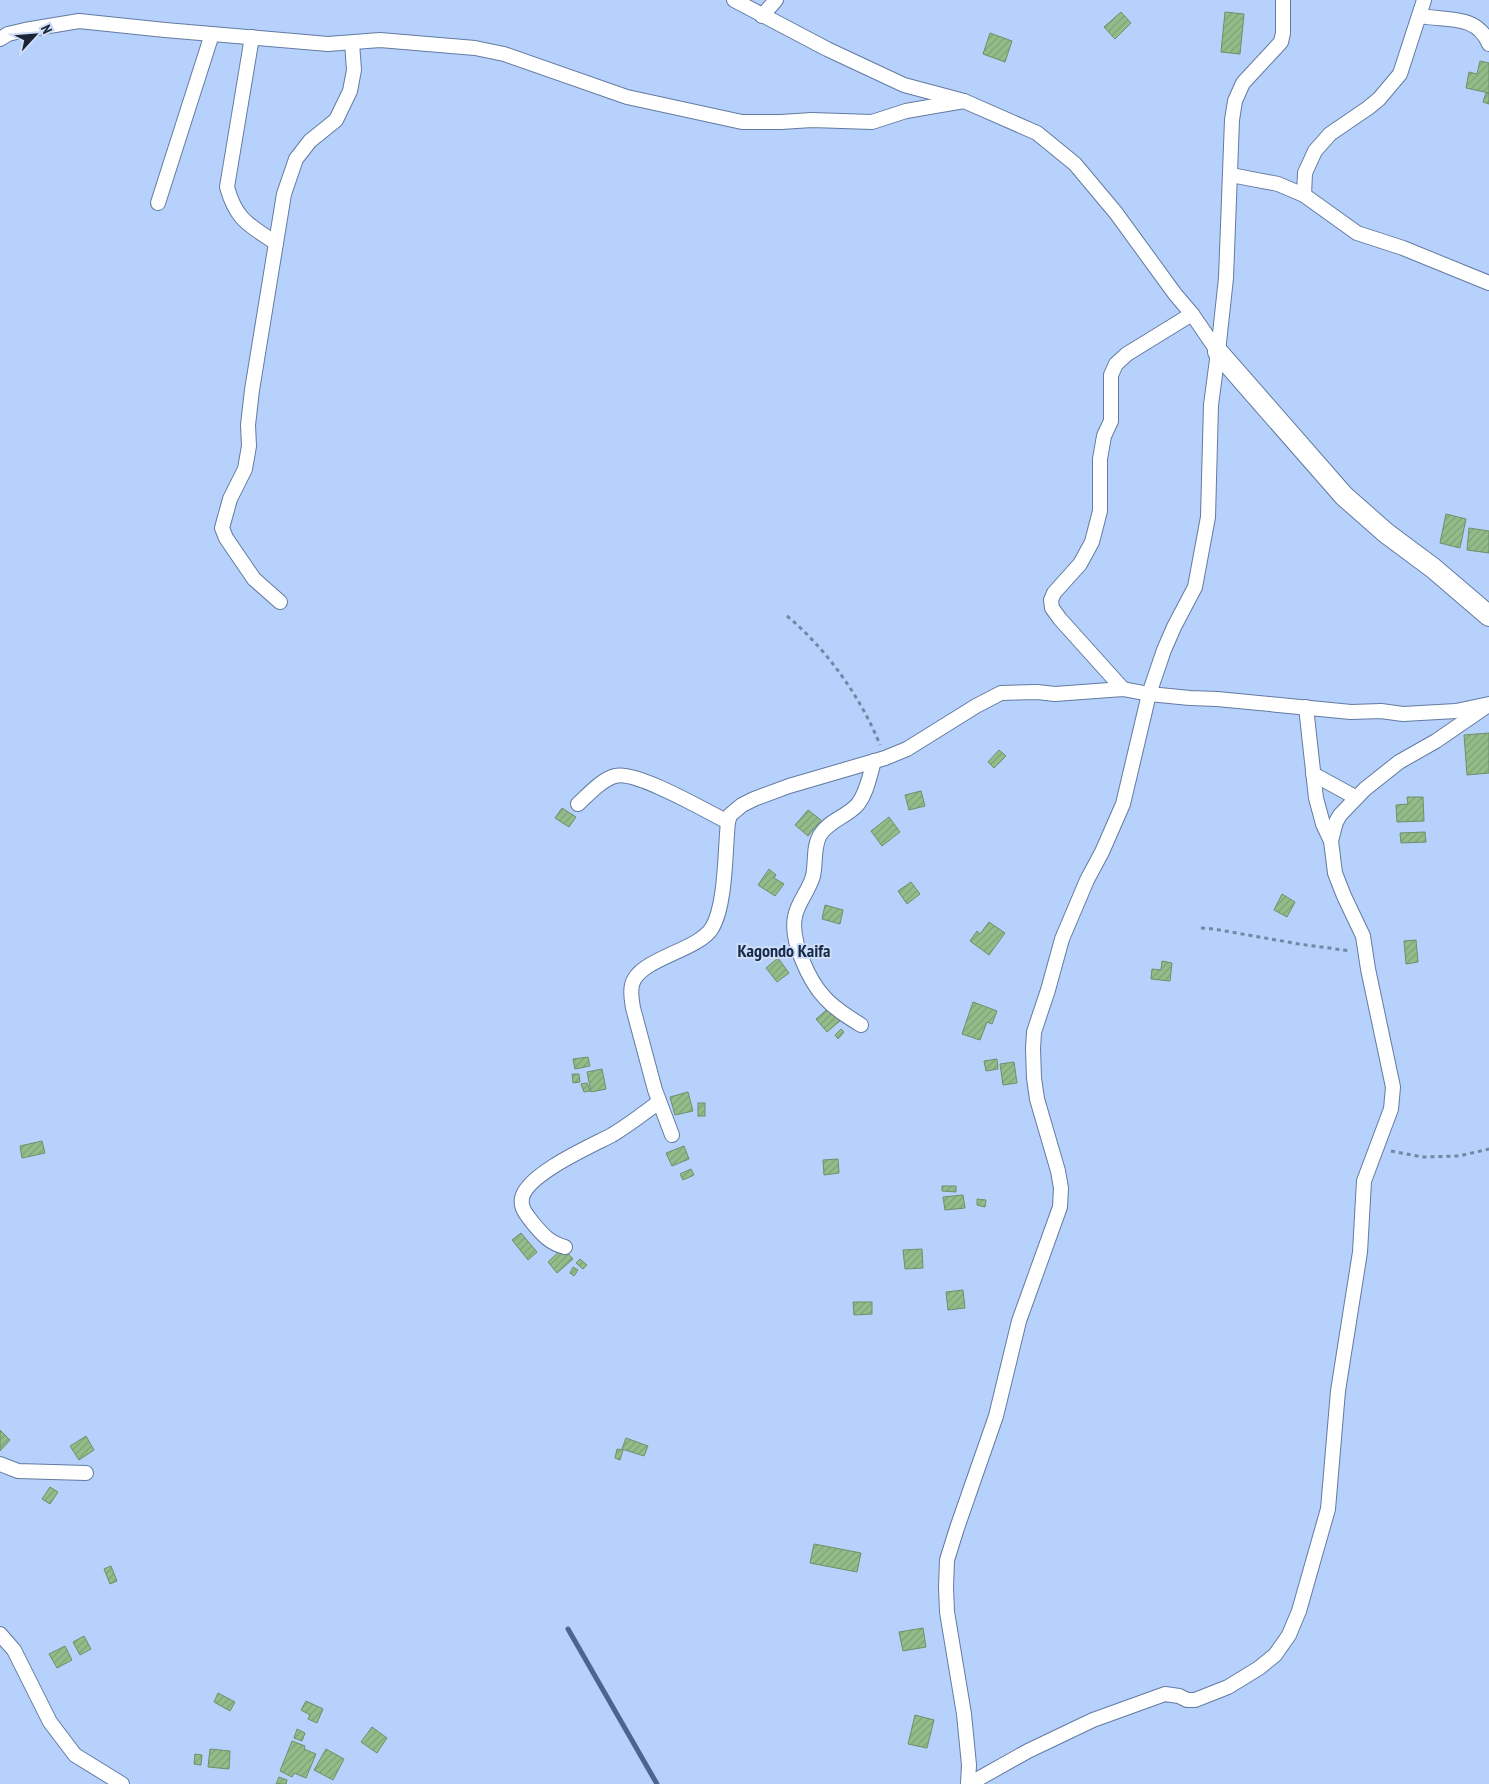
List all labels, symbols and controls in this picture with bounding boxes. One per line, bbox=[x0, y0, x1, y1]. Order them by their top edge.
north arrow bbox=[10, 10, 60, 60]
text: N bbox=[37, 22, 56, 37]
district label: Kagondo Kaifa bbox=[737, 939, 831, 962]

